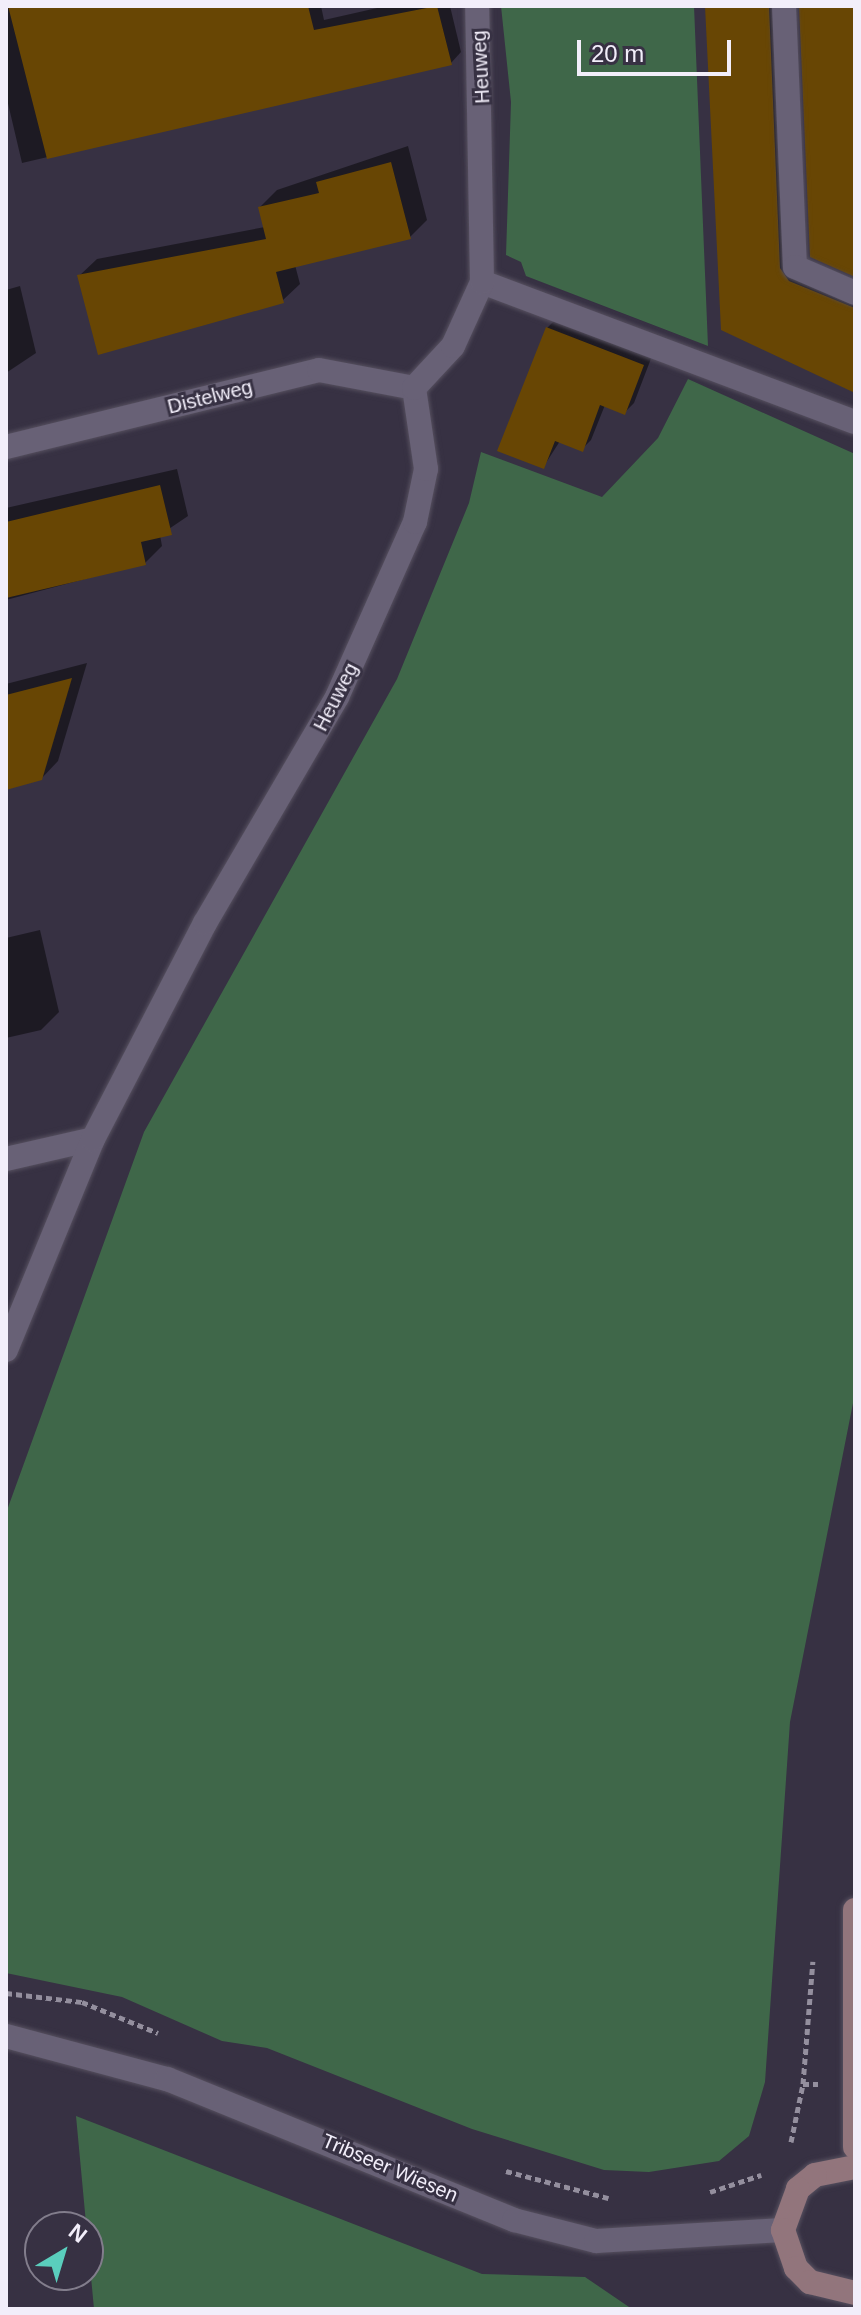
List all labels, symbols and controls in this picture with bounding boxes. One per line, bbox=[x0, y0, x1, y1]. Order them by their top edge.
scale bar bbox=[581, 24, 735, 74]
street label: Heuweg bbox=[467, 30, 495, 104]
text: 20 m bbox=[591, 40, 644, 67]
street label: Distelweg bbox=[165, 375, 255, 419]
street label: Heuweg bbox=[309, 659, 363, 735]
street label: Tribseer Wiesen bbox=[319, 2129, 461, 2207]
north arrow bbox=[24, 2211, 104, 2291]
text: N bbox=[64, 2219, 92, 2248]

